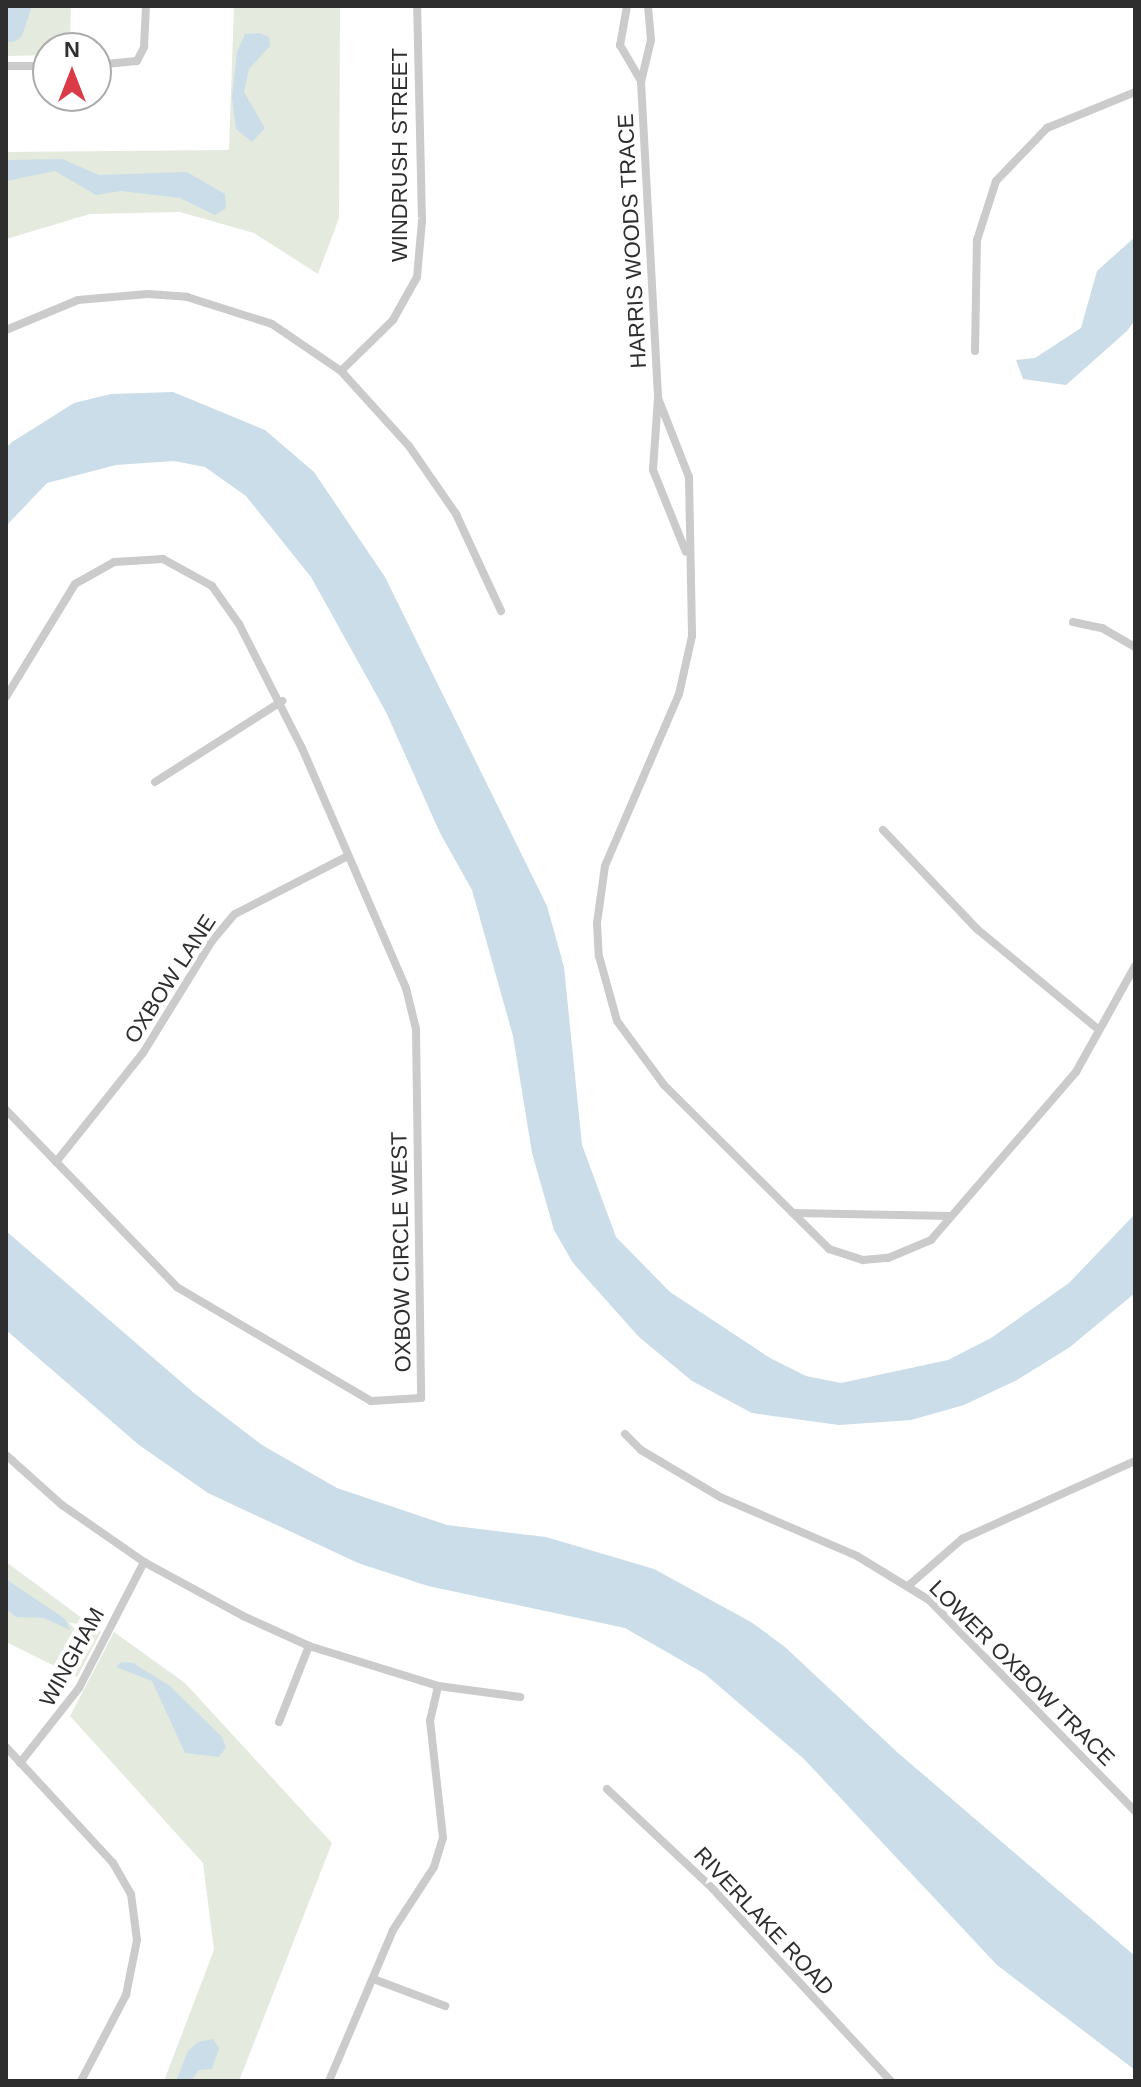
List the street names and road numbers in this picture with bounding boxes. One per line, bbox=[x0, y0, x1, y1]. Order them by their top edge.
street label: WINDRUSH STREET bbox=[387, 48, 413, 262]
street label: HARRIS WOODS TRACE bbox=[612, 113, 652, 369]
street label: OXBOW LANE bbox=[119, 910, 221, 1048]
street label: OXBOW CIRCLE WEST bbox=[386, 1131, 416, 1373]
street label: LOWER OXBOW TRACE bbox=[924, 1575, 1120, 1771]
street label: WINGHAM bbox=[34, 1603, 110, 1711]
street label: RIVERLAKE ROAD bbox=[688, 1841, 840, 2001]

